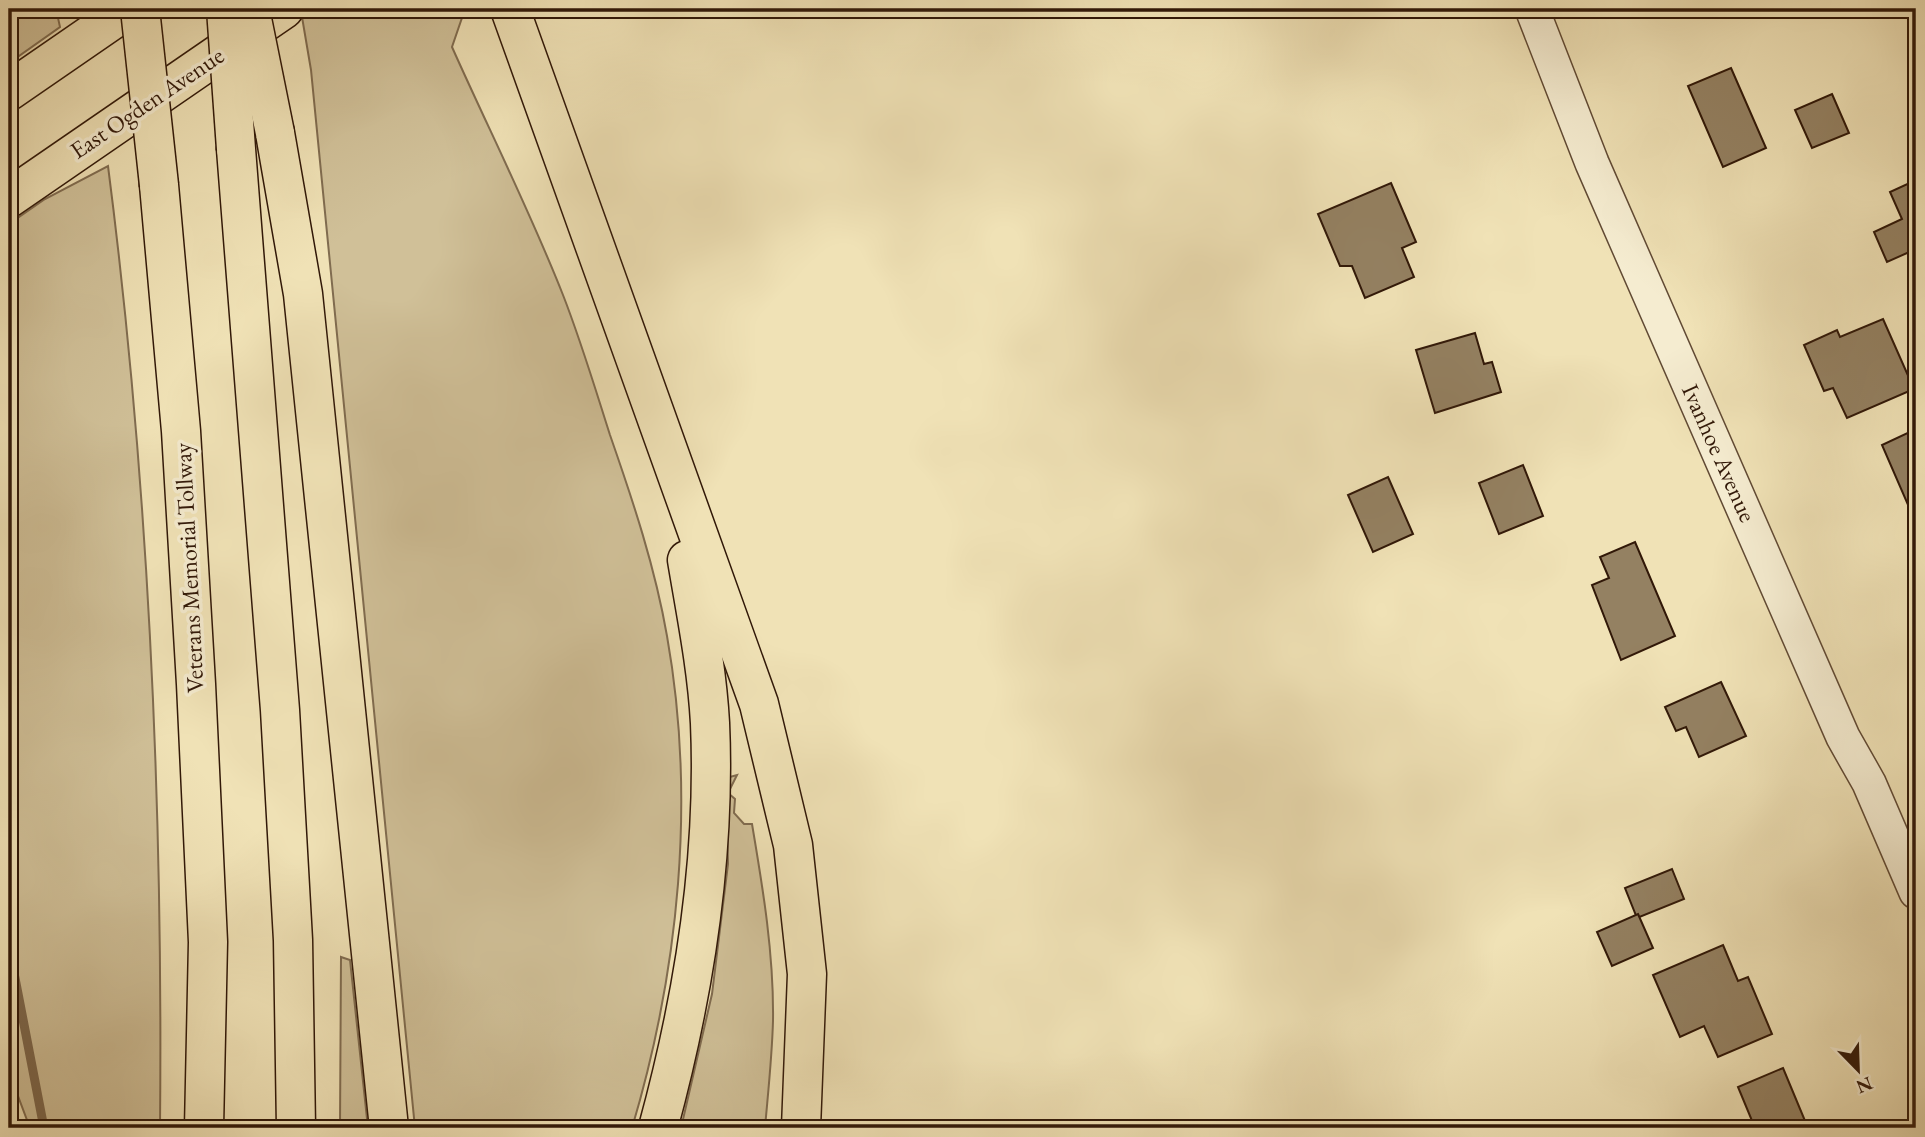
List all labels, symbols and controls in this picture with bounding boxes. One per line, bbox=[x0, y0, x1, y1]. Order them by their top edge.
street label: East Ogden Avenue bbox=[64, 40, 230, 166]
street label: Ivanhoe Avenue bbox=[1675, 379, 1764, 527]
street label: Veterans Memorial Tollway bbox=[166, 442, 211, 694]
north arrow bbox=[1824, 1036, 1894, 1106]
text: N bbox=[1852, 1071, 1876, 1100]

